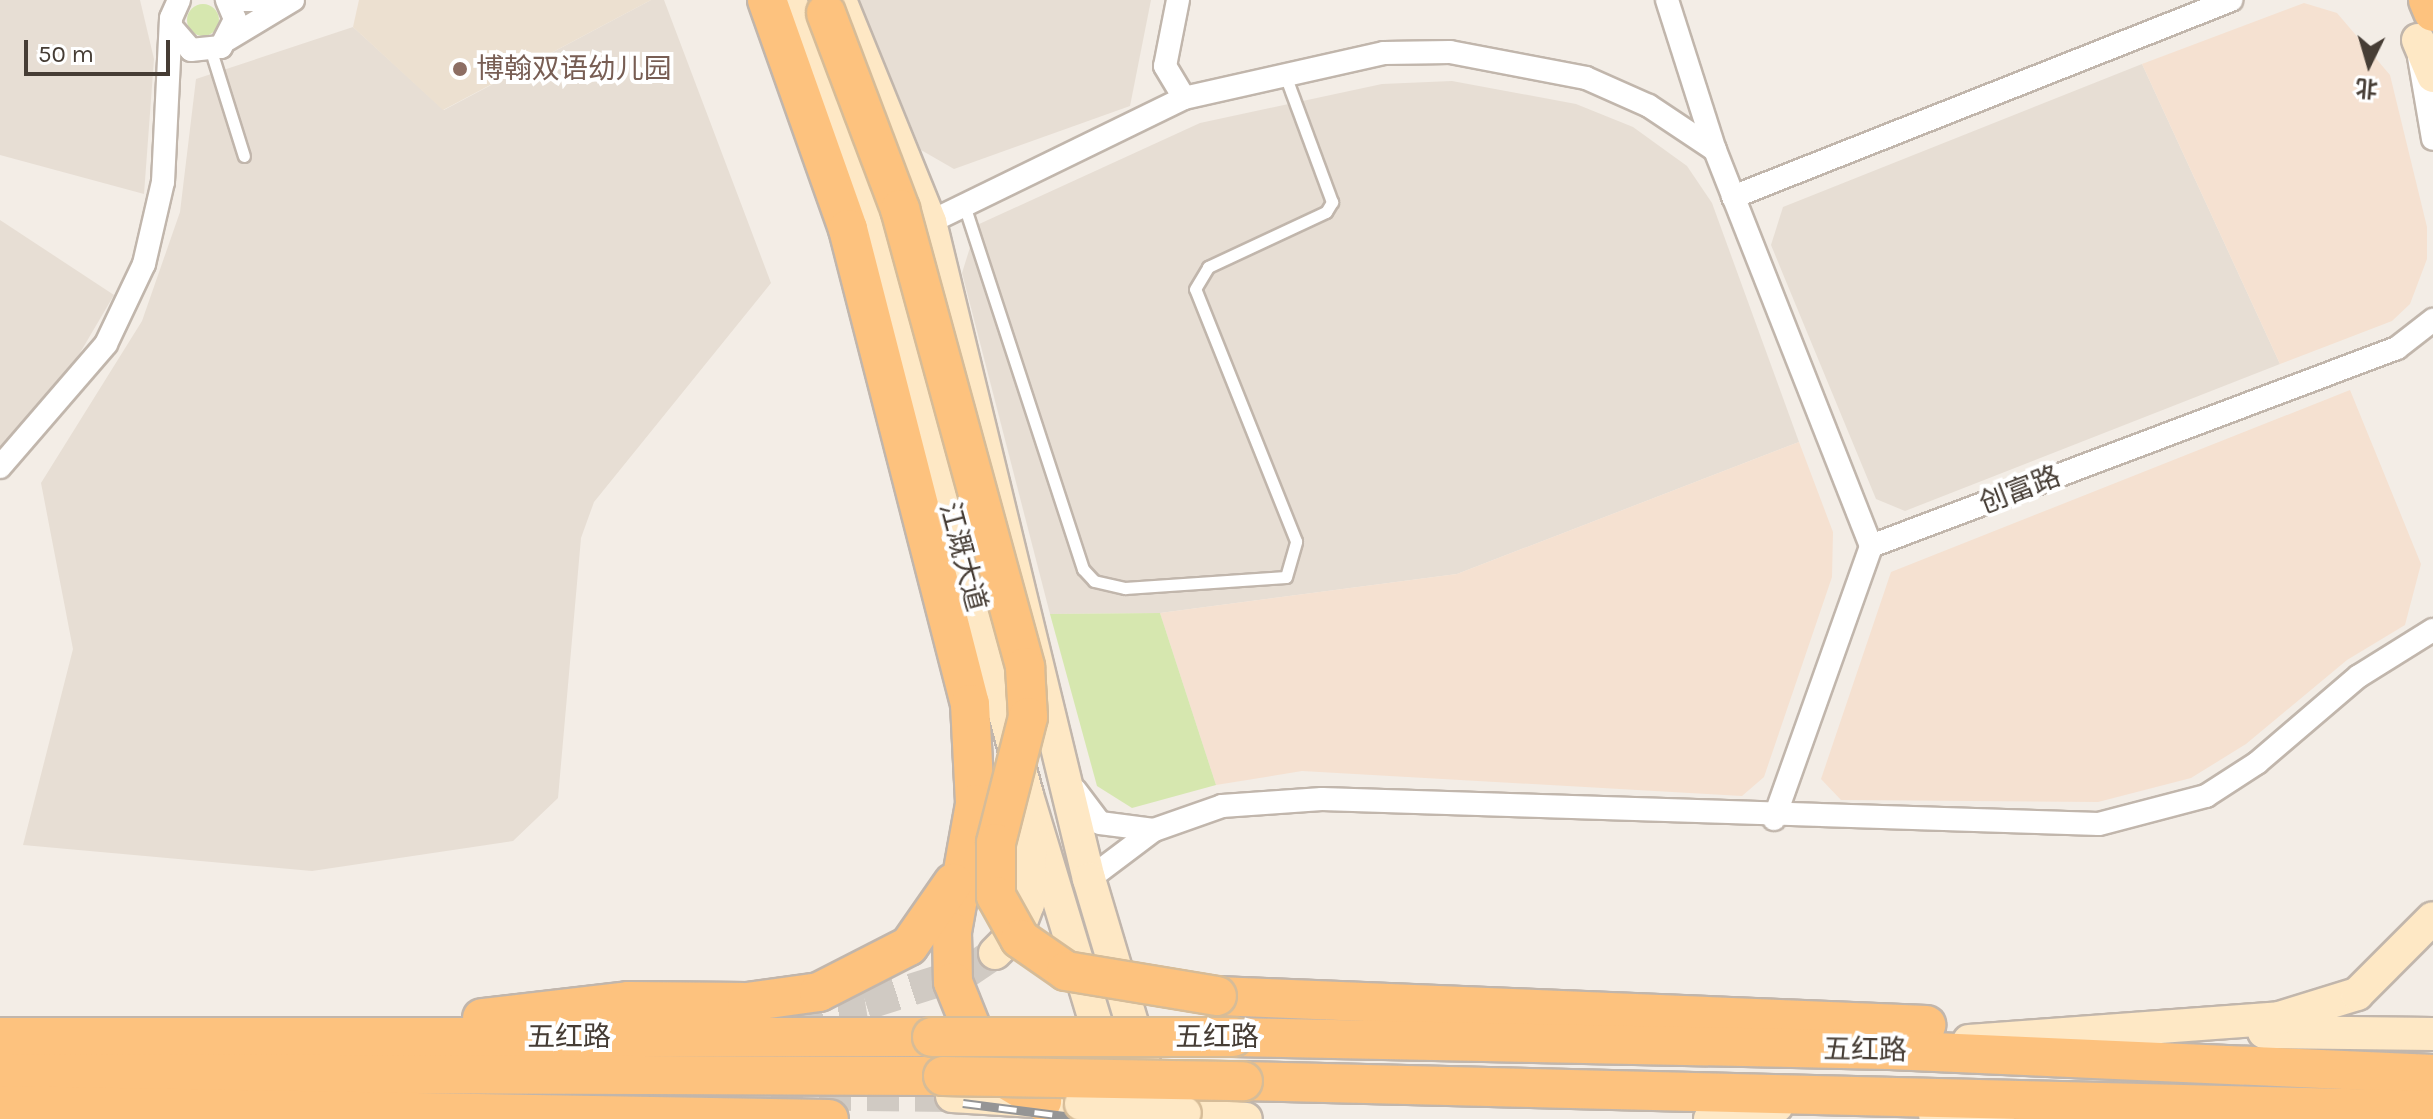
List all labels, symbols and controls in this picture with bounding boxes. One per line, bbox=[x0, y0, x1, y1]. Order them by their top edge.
scale bar bbox=[28, 24, 174, 74]
north arrow bbox=[2329, 24, 2409, 104]
text: 50 m bbox=[38, 40, 94, 68]
place label: 博翰双语幼儿园 bbox=[476, 52, 672, 86]
marker: 博翰双语幼儿园 bbox=[451, 60, 469, 78]
text: 北 bbox=[2355, 74, 2379, 102]
street label: 创富路 bbox=[1975, 459, 2065, 521]
street label: 江溉大道 bbox=[932, 499, 994, 615]
street label: 五红路 bbox=[527, 1020, 611, 1054]
street label: 五红路 bbox=[1175, 1020, 1259, 1054]
street label: 五红路 bbox=[1823, 1032, 1907, 1068]

